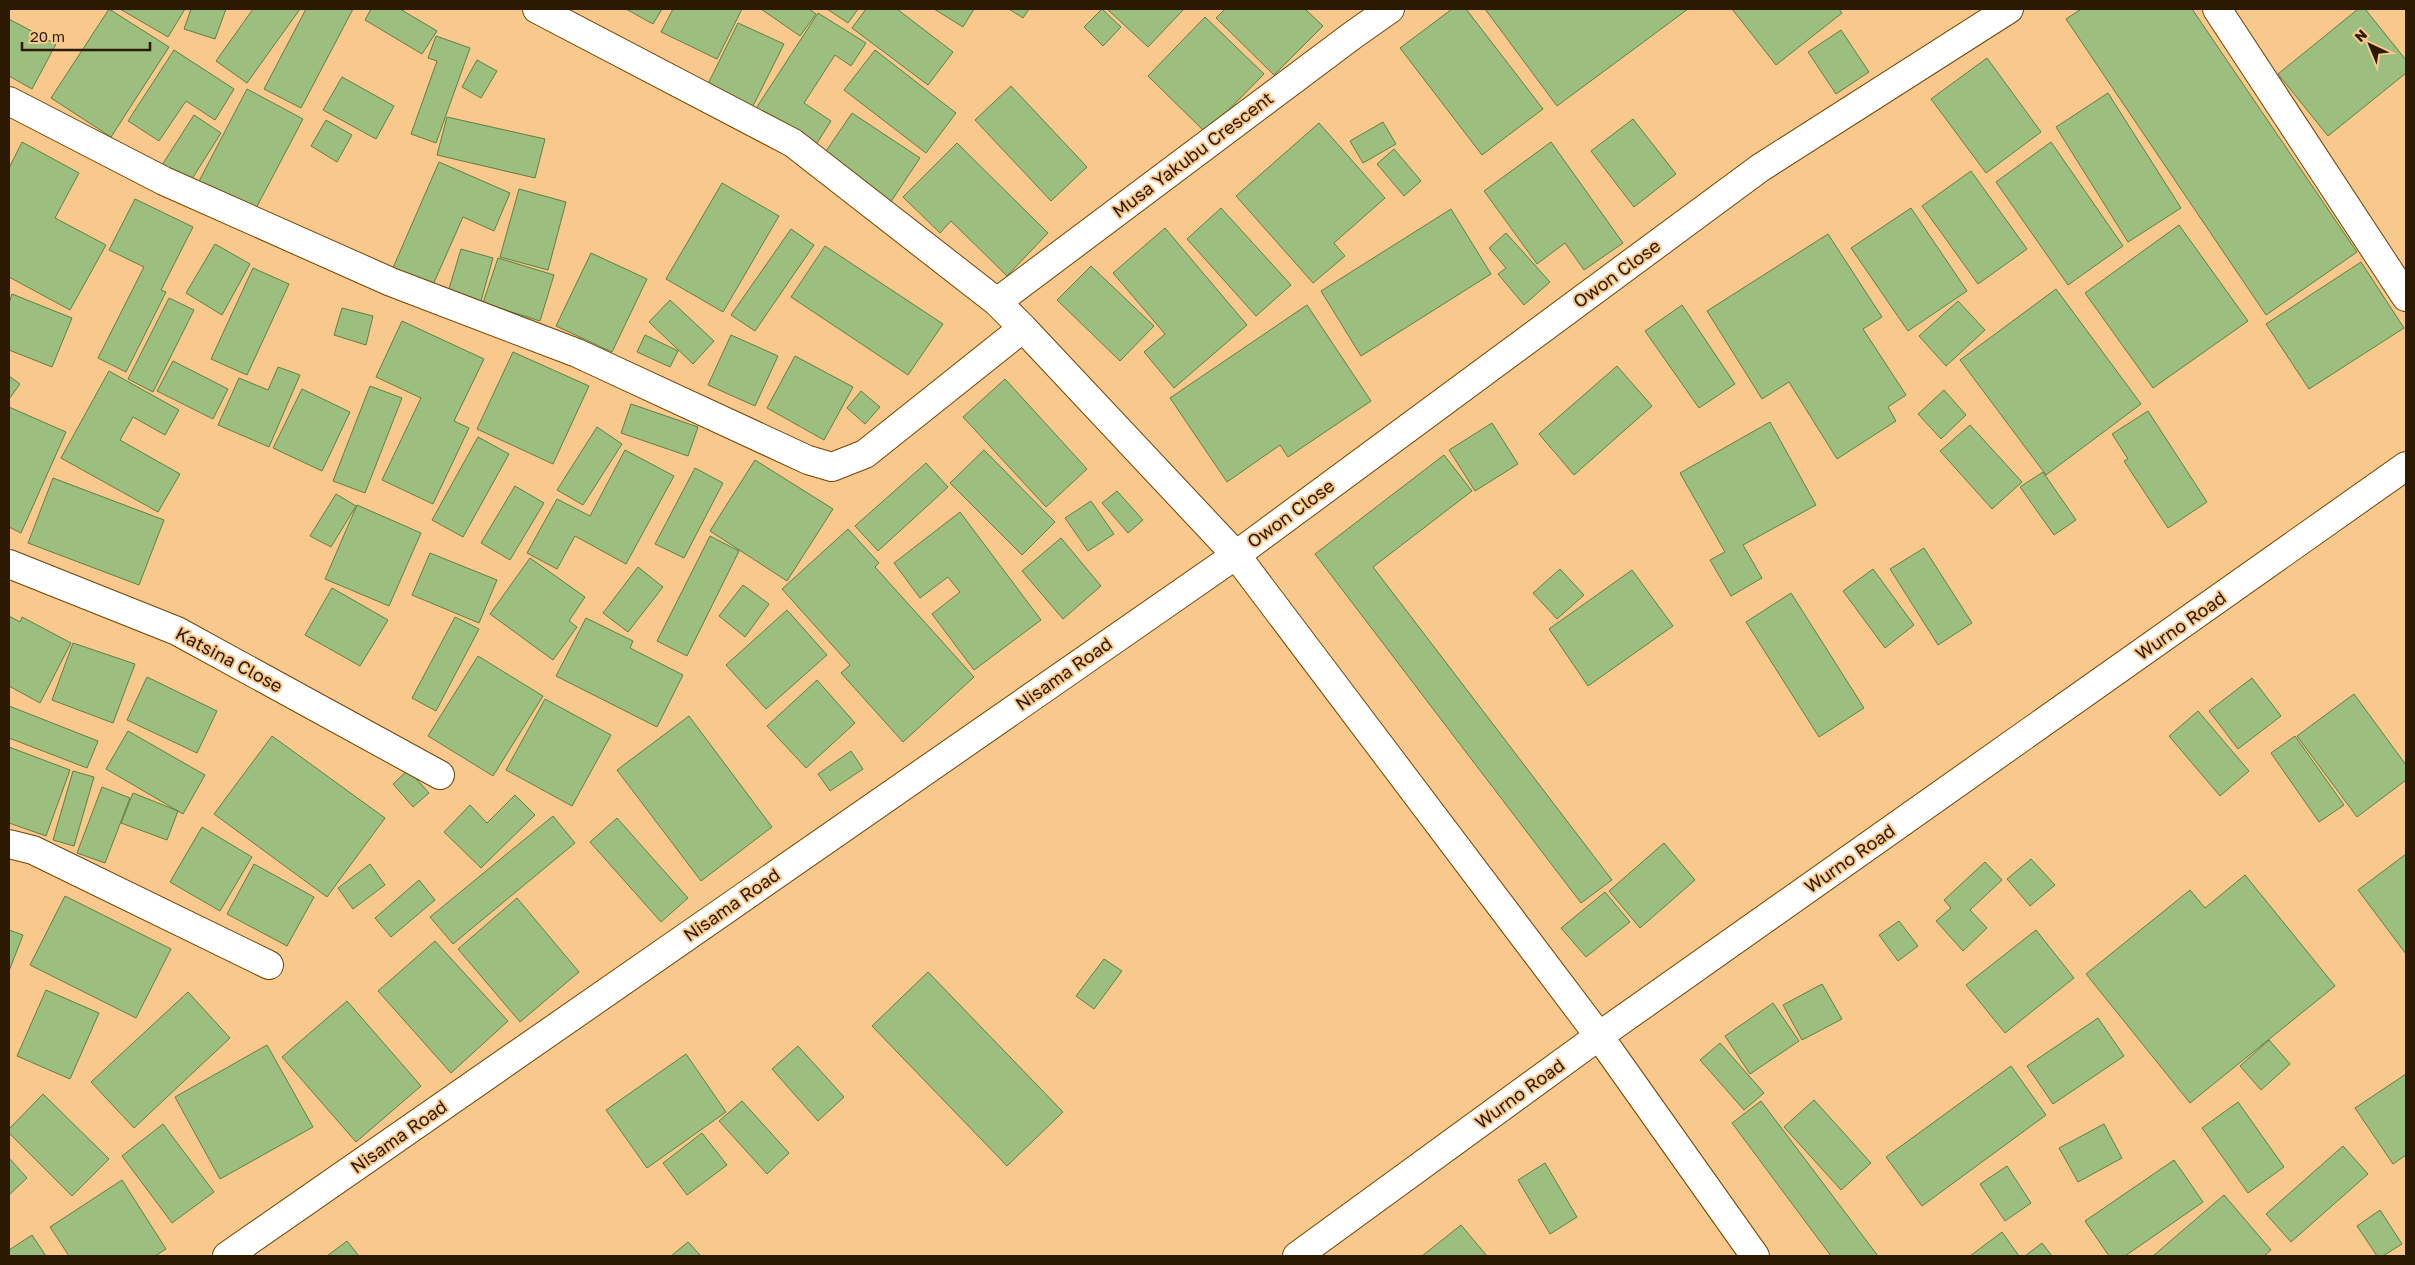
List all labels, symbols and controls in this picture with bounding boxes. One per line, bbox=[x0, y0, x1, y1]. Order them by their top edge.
scale bar bbox=[22, 20, 150, 52]
north arrow bbox=[2345, 20, 2395, 70]
text: N bbox=[2351, 25, 2370, 45]
text: 20 m bbox=[30, 27, 65, 45]
street label: Musa Yakubu Crescent bbox=[1108, 87, 1277, 222]
street label: Owon Close bbox=[1568, 234, 1664, 312]
street label: Owon Close bbox=[1242, 474, 1338, 552]
street label: Wurno Road bbox=[2131, 586, 2230, 664]
street label: Katsina Close bbox=[172, 622, 287, 697]
street label: Nisama Road bbox=[1011, 632, 1116, 715]
street label: Wurno Road bbox=[1800, 819, 1899, 897]
street label: Nisama Road bbox=[679, 863, 784, 946]
street label: Wurno Road bbox=[1470, 1053, 1568, 1133]
street label: Nisama Road bbox=[346, 1095, 451, 1178]

